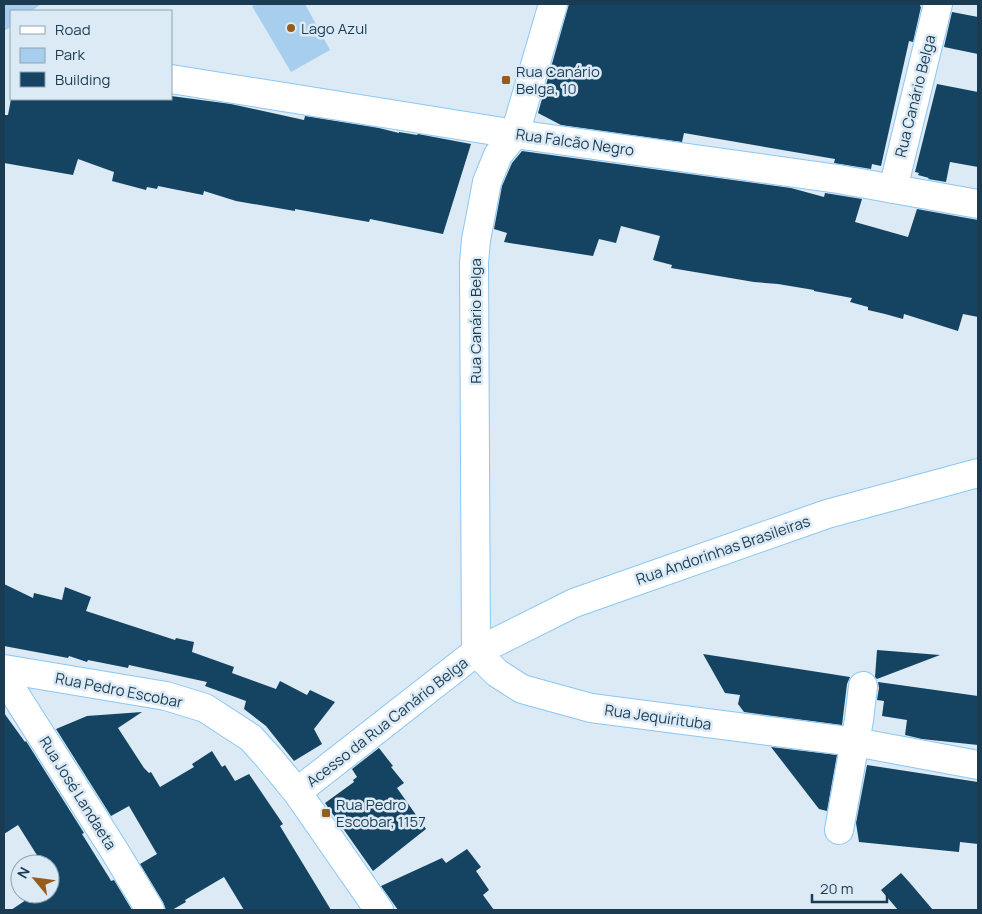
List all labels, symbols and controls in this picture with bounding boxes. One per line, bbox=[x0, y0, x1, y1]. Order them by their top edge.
legend bbox=[10, 10, 172, 100]
place label: Lago Azul bbox=[301, 18, 368, 39]
text: Road bbox=[55, 19, 91, 40]
marker: Lago Azul bbox=[285, 22, 297, 34]
street label: Rua Canário Belga bbox=[890, 33, 940, 159]
text: Park bbox=[55, 44, 85, 65]
place label: Rua Canário Belga, 10 bbox=[516, 61, 600, 99]
text: Building bbox=[55, 69, 110, 90]
marker: Rua Canário Belga, 10 bbox=[500, 74, 512, 86]
street label: Rua Falcão Negro bbox=[514, 123, 636, 161]
street label: Rua Canário Belga bbox=[465, 258, 486, 384]
street label: Rua Andorinhas Brasileiras bbox=[633, 510, 813, 590]
street label: Acesso da Rua Canário Belga bbox=[302, 652, 472, 792]
street label: Rua Pedro Escobar bbox=[53, 667, 185, 713]
street label: Rua Jequirituba bbox=[603, 699, 713, 735]
street label: Rua José Landaeta bbox=[35, 732, 121, 854]
place label: Rua Pedro Escobar, 1157 bbox=[336, 794, 426, 832]
marker: Rua Pedro Escobar, 1157 bbox=[320, 807, 332, 819]
north arrow bbox=[10, 854, 60, 904]
text: N bbox=[12, 863, 34, 881]
scale bar bbox=[812, 872, 887, 904]
text: 20 m bbox=[820, 878, 853, 899]

